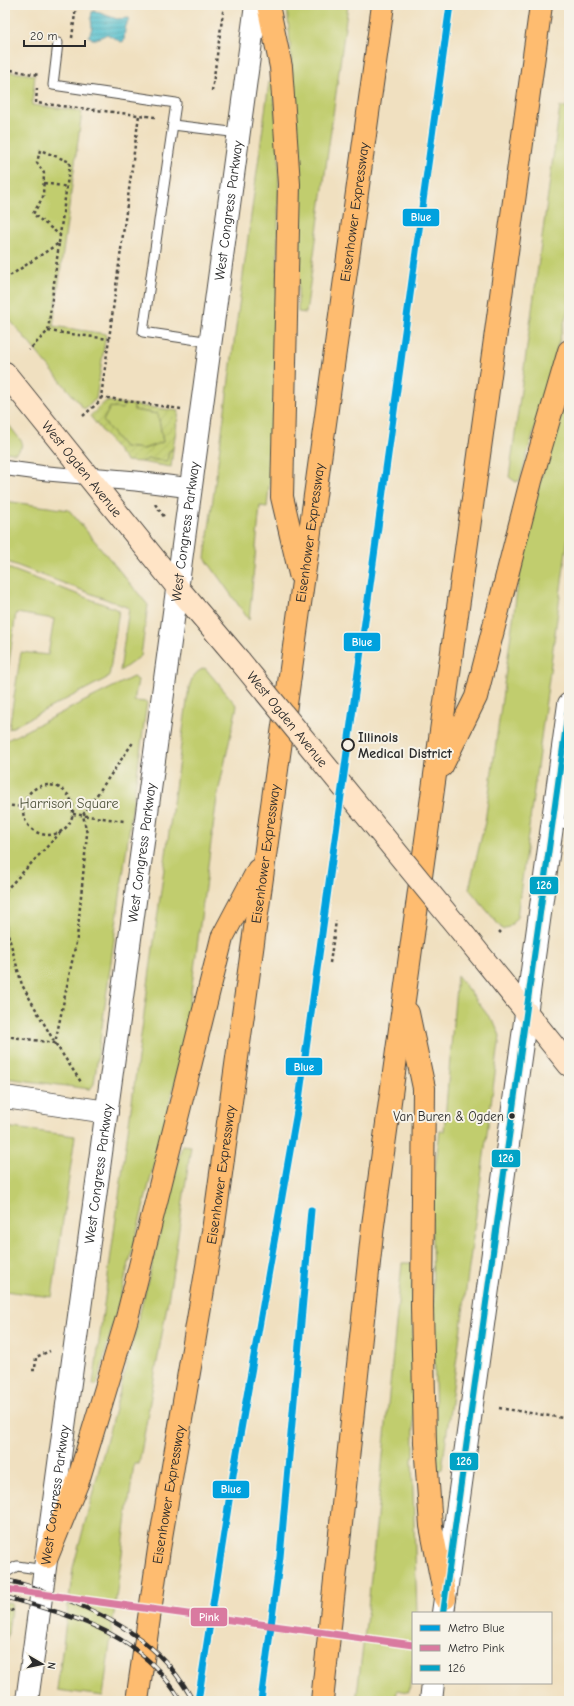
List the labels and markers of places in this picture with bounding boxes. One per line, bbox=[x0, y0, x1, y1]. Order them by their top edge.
place label: Illinois Medical District bbox=[358, 729, 452, 762]
marker: Illinois Medical District bbox=[341, 738, 355, 752]
place label: Van Buren & Ogden bbox=[393, 1109, 504, 1124]
marker: Van Buren & Ogden bbox=[507, 1111, 517, 1121]

